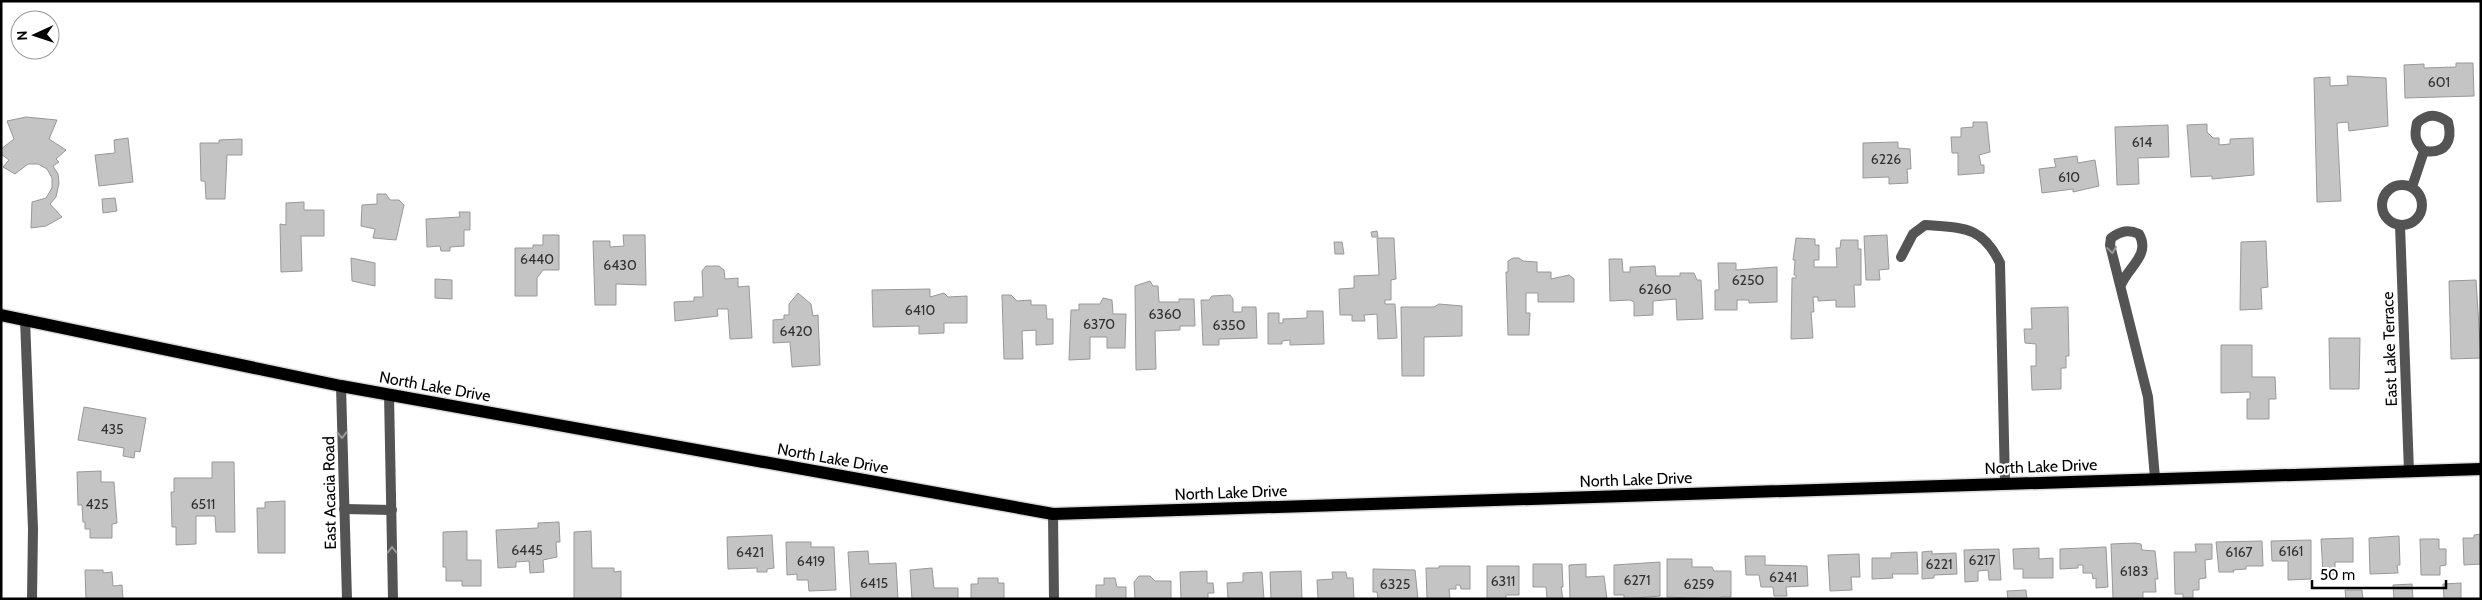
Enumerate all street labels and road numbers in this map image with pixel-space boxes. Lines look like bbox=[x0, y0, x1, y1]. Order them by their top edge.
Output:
street label: East Lake Terrace bbox=[2378, 291, 2401, 407]
street label: North Lake Drive bbox=[378, 367, 492, 406]
street label: East Acacia Road bbox=[319, 436, 340, 550]
street label: North Lake Drive bbox=[776, 439, 890, 478]
street label: North Lake Drive bbox=[1984, 455, 2098, 478]
street label: North Lake Drive bbox=[1579, 468, 1693, 491]
street label: North Lake Drive bbox=[1174, 481, 1288, 504]

